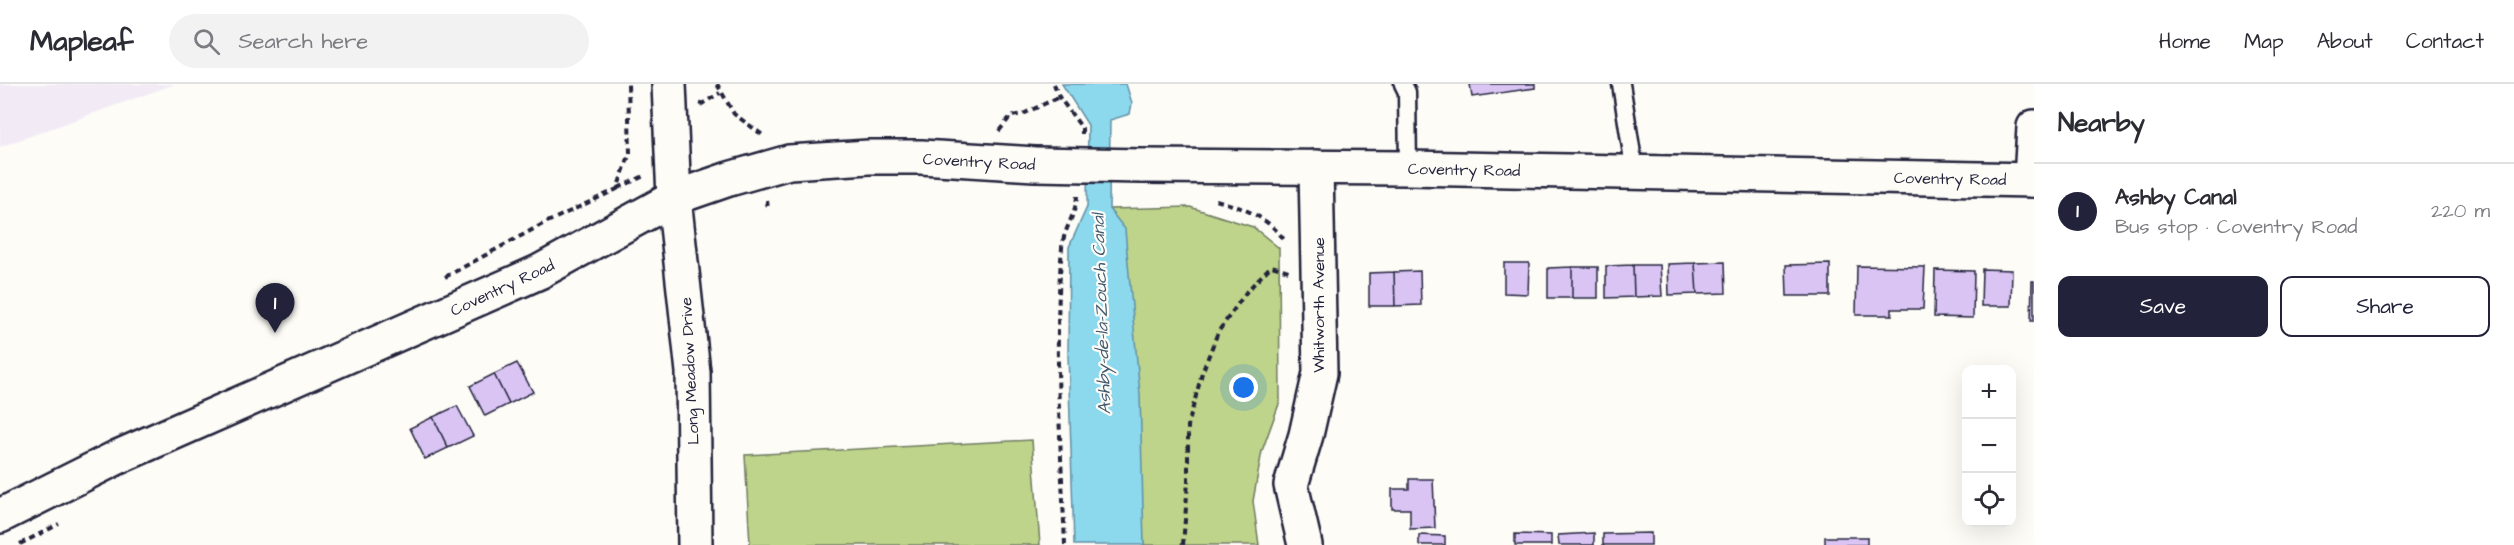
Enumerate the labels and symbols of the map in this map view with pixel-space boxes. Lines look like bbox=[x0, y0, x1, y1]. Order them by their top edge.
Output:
street label: Coventry Road bbox=[922, 148, 1036, 177]
street label: Coventry Road bbox=[1408, 158, 1520, 183]
street label: Coventry Road bbox=[1894, 167, 2006, 192]
water label: Ashby-de-la-Zouch Canal bbox=[1085, 211, 1118, 415]
street label: Whitworth Avenue bbox=[1308, 237, 1330, 373]
street label: Coventry Road bbox=[447, 254, 558, 323]
pin: 1 bbox=[256, 284, 294, 333]
street label: Long Meadow Drive bbox=[675, 296, 706, 445]
your location bbox=[1229, 373, 1258, 402]

